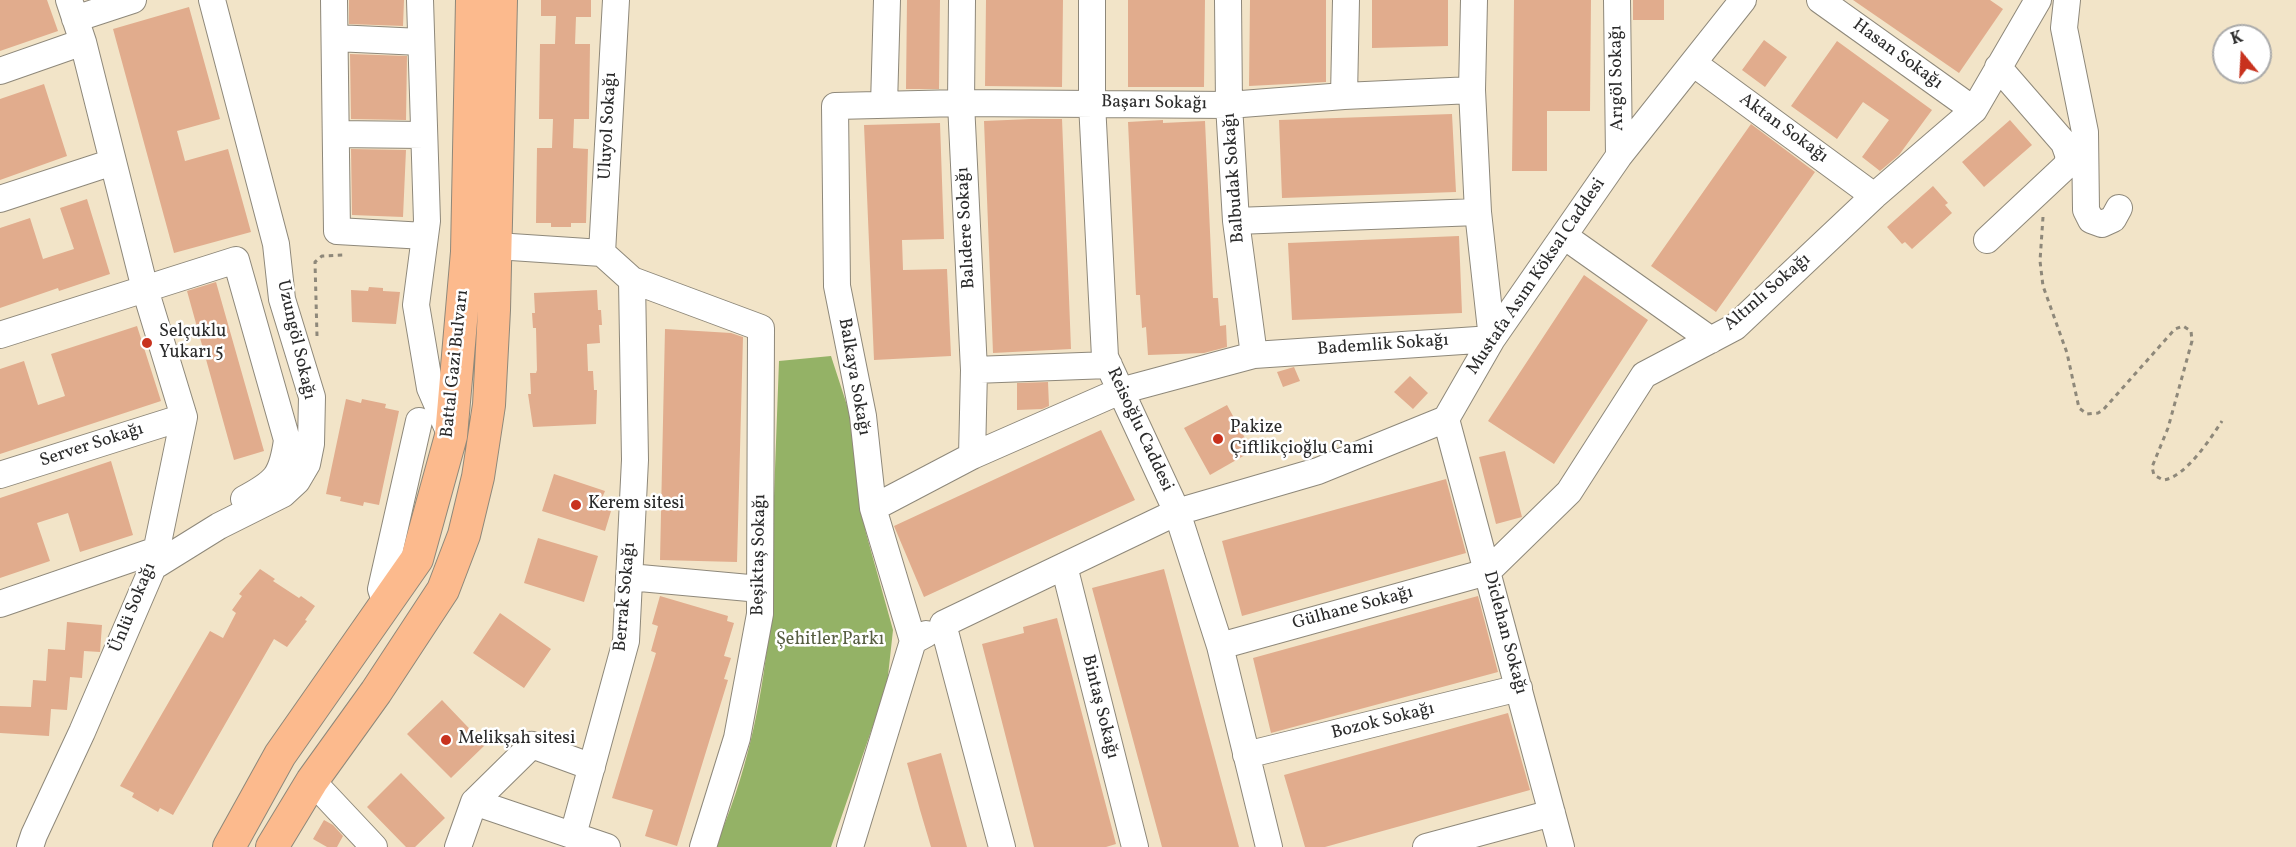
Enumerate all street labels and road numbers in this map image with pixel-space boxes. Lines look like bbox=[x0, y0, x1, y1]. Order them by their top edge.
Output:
street label: Hasan Sokağı bbox=[1848, 15, 1946, 95]
street label: Arıgöl Sokağı bbox=[1606, 25, 1630, 131]
street label: Uluyol Sokağı bbox=[595, 72, 623, 180]
street label: Aktan Sokağı bbox=[1734, 89, 1832, 169]
street label: Başarı Sokağı bbox=[1101, 92, 1207, 116]
street label: Balbudak Sokağı bbox=[1220, 112, 1250, 244]
street label: Balıdere Sokağı bbox=[953, 166, 981, 290]
street label: Mustafa Asım Köksal Caddesi bbox=[1463, 175, 1611, 379]
street label: Altınlı Sokağı bbox=[1720, 250, 1816, 336]
street label: Uzungöl Sokağı bbox=[271, 278, 319, 402]
street label: Battal Gazi Bulvarı bbox=[437, 289, 475, 439]
street label: Balkaya Sokağı bbox=[832, 317, 874, 437]
street label: Bademlik Sokağı bbox=[1317, 331, 1449, 361]
street label: Reisoğlu Caddesi bbox=[1101, 365, 1177, 495]
street label: Server Sokağı bbox=[37, 419, 147, 473]
street label: Beşiktaş Sokağı bbox=[748, 494, 772, 616]
street label: Berrak Sokağı bbox=[610, 541, 642, 653]
street label: Ünlü Sokağı bbox=[106, 560, 162, 656]
street label: Diclehan Sokağı bbox=[1477, 569, 1531, 697]
street label: Gülhane Sokağı bbox=[1290, 583, 1416, 635]
street label: Bintaş Sokağı bbox=[1076, 653, 1122, 761]
street label: Bozok Sokağı bbox=[1329, 699, 1437, 745]

